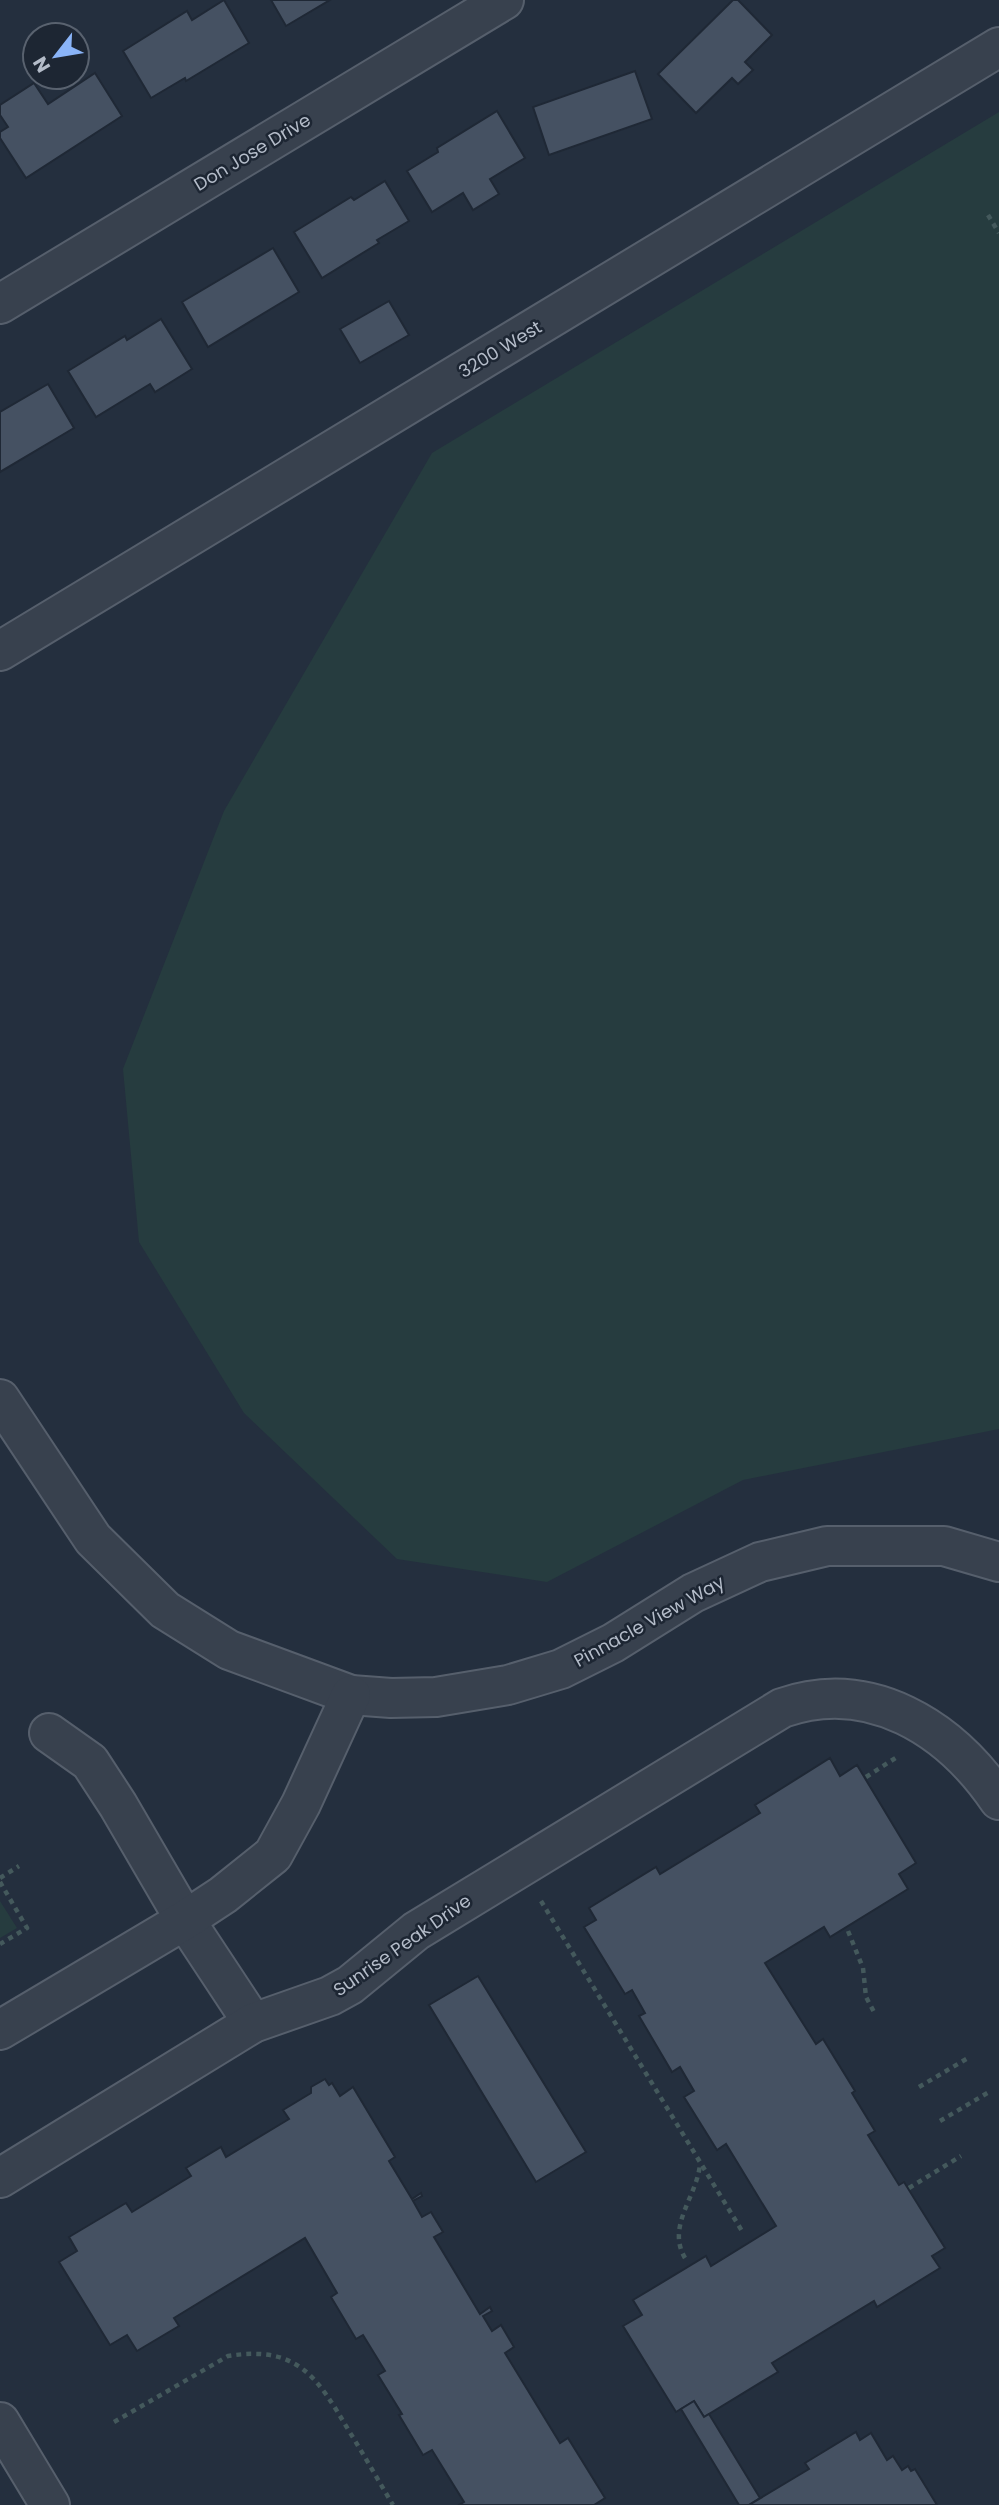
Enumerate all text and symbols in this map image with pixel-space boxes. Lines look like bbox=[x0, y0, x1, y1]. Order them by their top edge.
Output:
north arrow bbox=[21, 21, 91, 91]
text: N bbox=[27, 51, 57, 78]
street label: Don Jose Drive bbox=[189, 107, 315, 197]
street label: 3200 West bbox=[454, 314, 546, 384]
street label: Pinnacle View Way bbox=[569, 1569, 729, 1673]
street label: Sunrise Peak Drive bbox=[328, 1888, 476, 2002]

